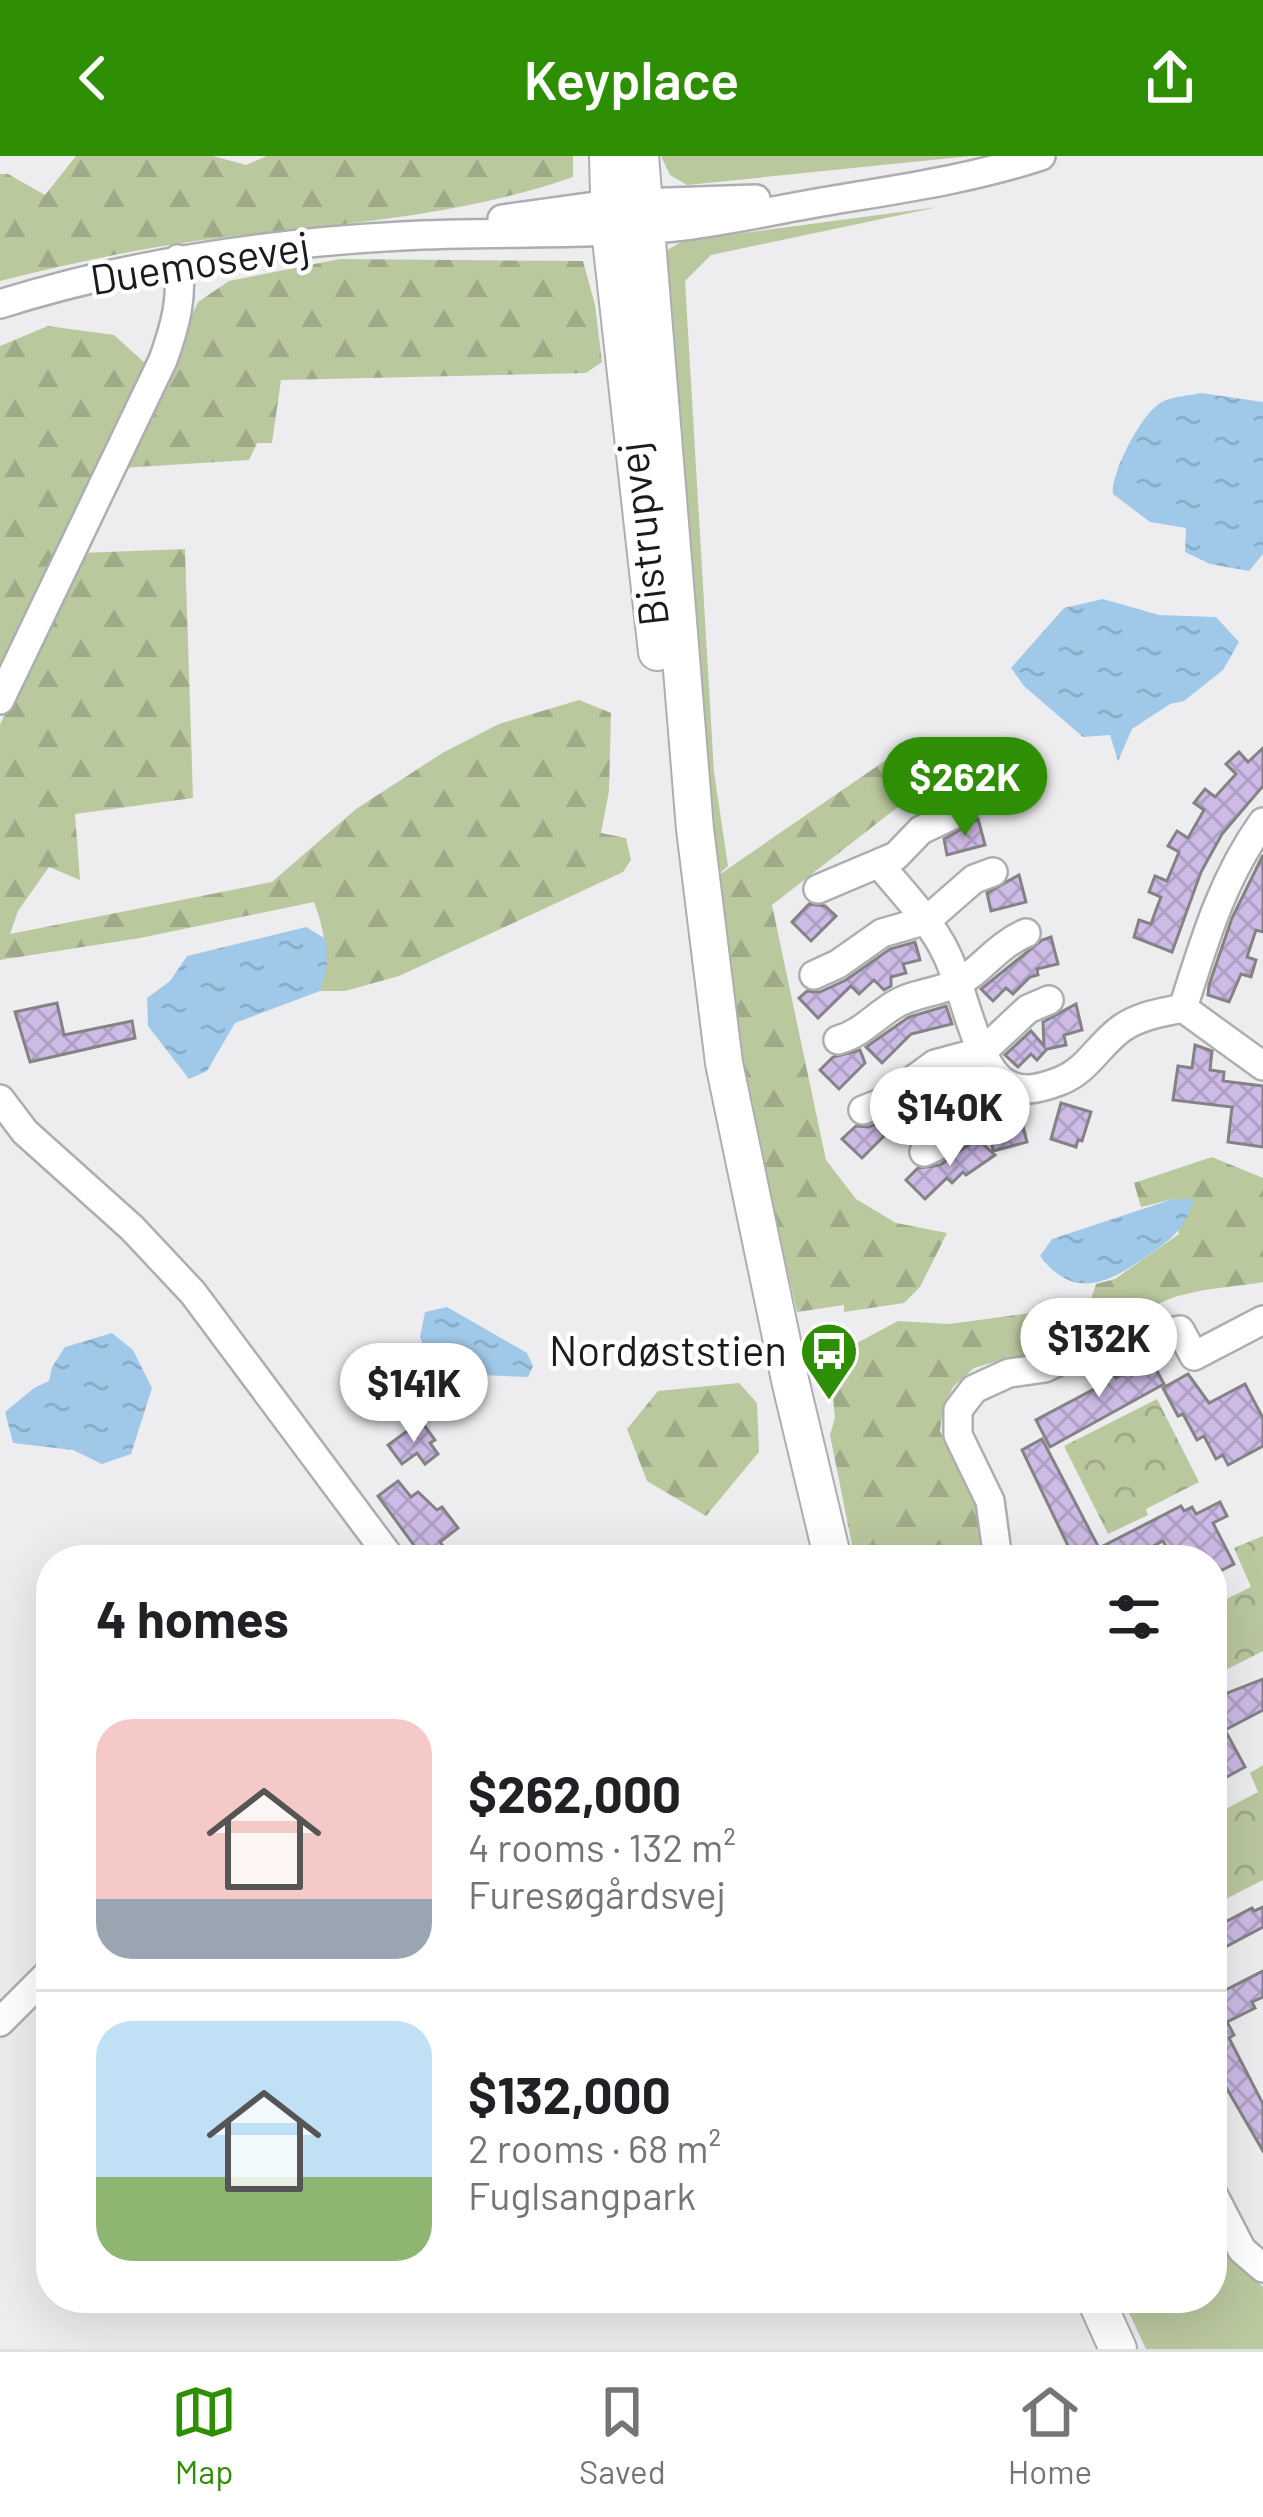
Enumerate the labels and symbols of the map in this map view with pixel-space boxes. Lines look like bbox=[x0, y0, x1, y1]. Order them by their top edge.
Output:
street label: Duemosevej bbox=[86, 219, 313, 304]
street label: Bistrupvej bbox=[605, 439, 678, 629]
pin: $262K bbox=[881, 737, 1049, 839]
pin: $140K bbox=[866, 1067, 1034, 1169]
pin: $132K bbox=[1015, 1298, 1183, 1400]
bus stop icon: Nordøststien bbox=[798, 1320, 860, 1402]
place label: Nordøststien bbox=[549, 1324, 787, 1374]
pin: $141K bbox=[330, 1343, 498, 1445]

